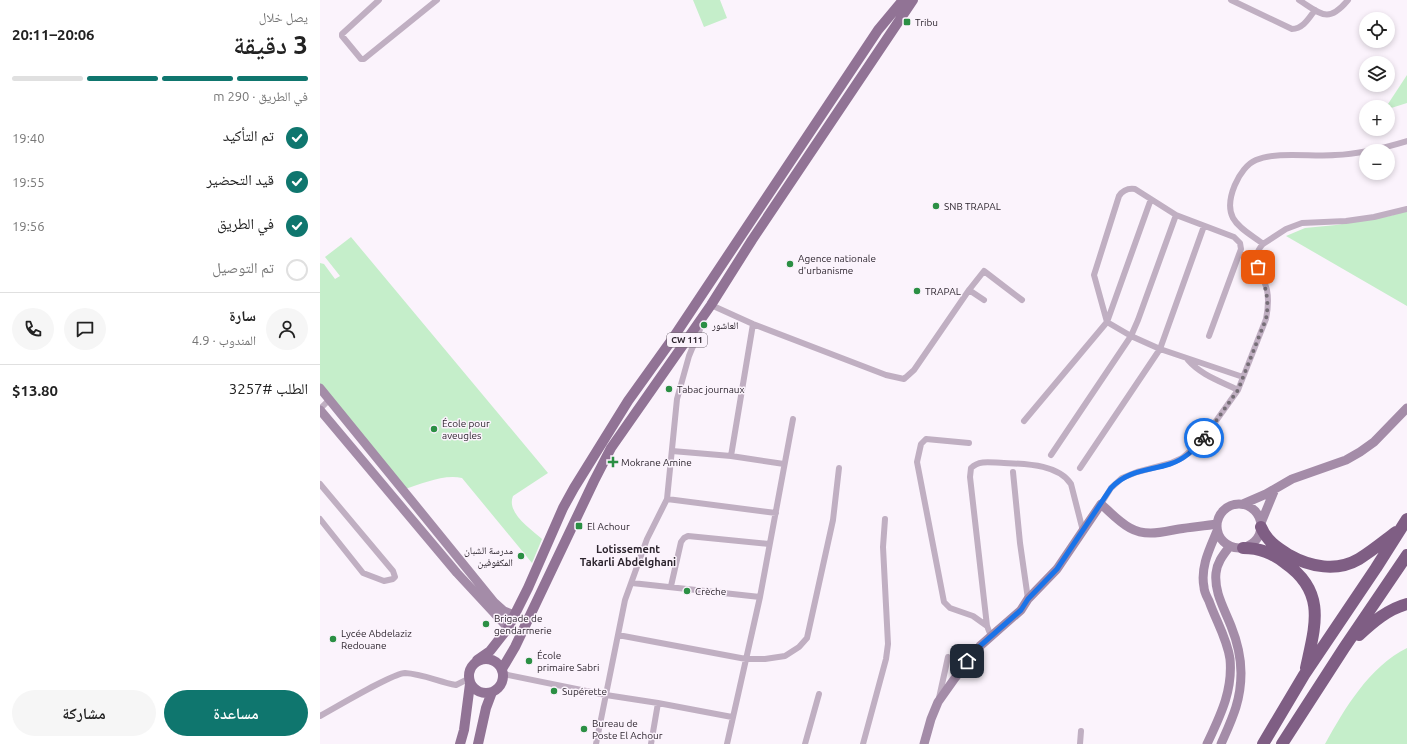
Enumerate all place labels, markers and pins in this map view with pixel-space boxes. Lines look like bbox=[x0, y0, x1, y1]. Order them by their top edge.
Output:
marker: Tribu bbox=[902, 17, 912, 27]
place label: Tribu bbox=[915, 17, 938, 28]
marker: SNB TRAPAL bbox=[931, 201, 941, 211]
place label: SNB TRAPAL bbox=[944, 201, 1001, 212]
pin bbox=[1241, 250, 1275, 284]
place label: Agence nationale d'urbanisme bbox=[798, 253, 876, 276]
marker: Agence nationale d'urbanisme bbox=[785, 259, 795, 269]
marker: TRAPAL bbox=[912, 286, 922, 296]
place label: TRAPAL bbox=[925, 286, 961, 297]
marker: العاشور bbox=[699, 320, 709, 330]
place label: العاشور bbox=[711, 320, 738, 331]
marker: Tabac journaux bbox=[664, 384, 674, 394]
place label: Tabac journaux bbox=[677, 384, 745, 395]
place label: École pour aveugles bbox=[442, 417, 490, 441]
marker: École pour aveugles bbox=[429, 424, 439, 434]
marker: Mokrane Amine bbox=[608, 457, 618, 467]
place label: Mokrane Amine bbox=[621, 457, 692, 468]
marker: El Achour bbox=[574, 521, 584, 531]
place label: El Achour bbox=[587, 521, 630, 532]
place label: مدرسة الشبان المكفوفين bbox=[464, 545, 513, 569]
marker: مدرسة الشبان المكفوفين bbox=[516, 551, 526, 561]
marker: Crèche bbox=[682, 586, 692, 596]
place label: Crèche bbox=[695, 586, 726, 597]
place label: Brigade de gendarmerie bbox=[494, 613, 552, 636]
marker: Brigade de gendarmerie bbox=[481, 619, 491, 629]
place label: Lycée Abdelaziz Redouane bbox=[341, 628, 412, 651]
marker: Lycée Abdelaziz Redouane bbox=[328, 634, 338, 644]
pin bbox=[950, 644, 984, 678]
place label: École primaire Sabri bbox=[537, 649, 599, 673]
marker: École primaire Sabri bbox=[524, 656, 534, 666]
marker: Supérette bbox=[549, 686, 559, 696]
place label: Supérette bbox=[562, 686, 607, 697]
place label: Bureau de Poste El Achour bbox=[592, 718, 663, 741]
marker: Bureau de Poste El Achour bbox=[579, 724, 589, 734]

